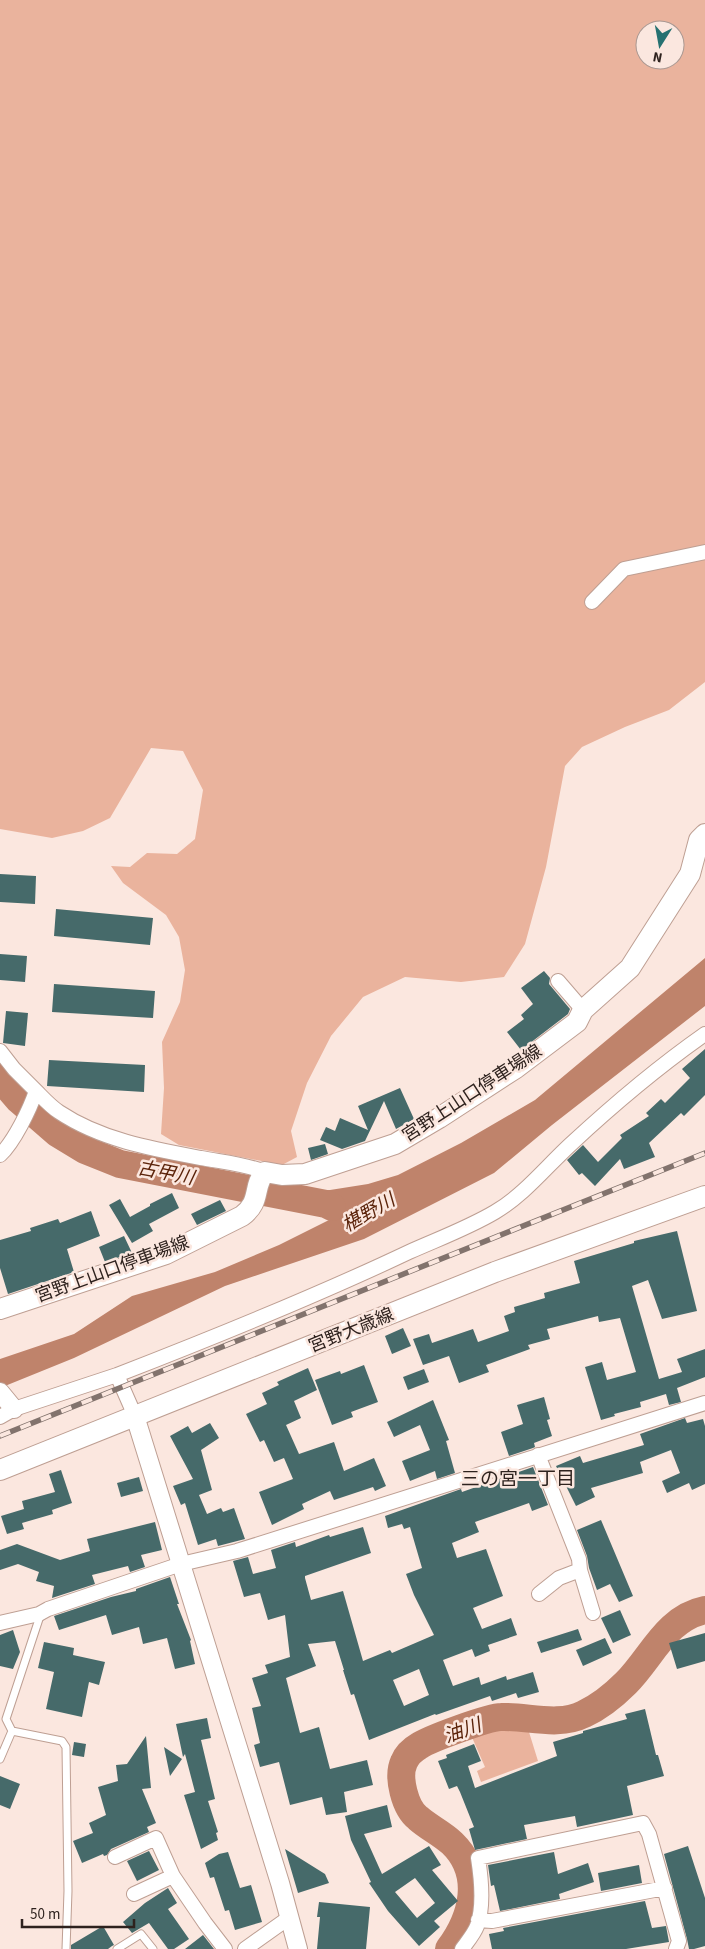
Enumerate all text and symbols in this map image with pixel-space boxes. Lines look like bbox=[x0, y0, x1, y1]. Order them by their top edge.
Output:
north arrow bbox=[635, 20, 685, 70]
text: N bbox=[651, 46, 664, 67]
street label: 宮野上山口停車場線 bbox=[398, 1039, 547, 1148]
water label: 古甲川 bbox=[135, 1155, 198, 1193]
water label: 椹野川 bbox=[337, 1186, 402, 1239]
street label: 宮野上山口停車場線 bbox=[32, 1230, 193, 1309]
street label: 宮野大歳線 bbox=[305, 1302, 398, 1359]
district label: 三の宮一丁目 bbox=[461, 1466, 575, 1493]
water label: 油川 bbox=[440, 1712, 487, 1751]
scale bar bbox=[22, 1896, 135, 1928]
text: 50 m bbox=[30, 1904, 60, 1925]

